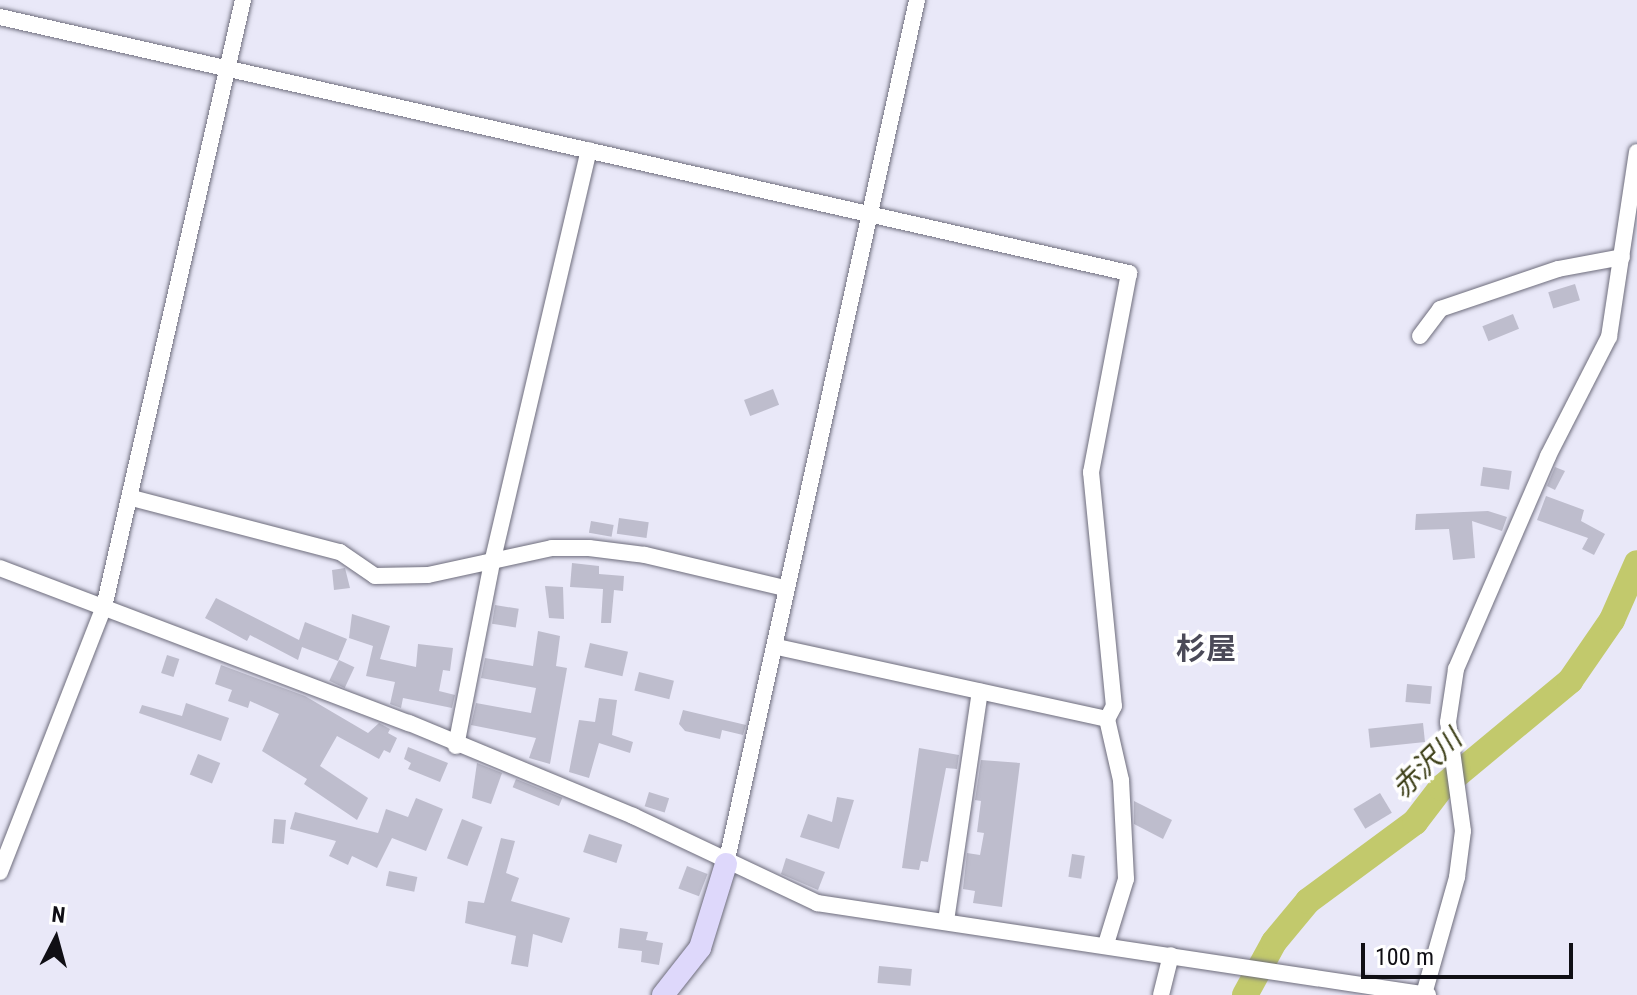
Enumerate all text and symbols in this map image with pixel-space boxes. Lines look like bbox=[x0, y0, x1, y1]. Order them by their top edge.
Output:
district label: 杉屋 bbox=[1176, 631, 1236, 667]
water label: 赤沢川 bbox=[1385, 723, 1469, 805]
north arrow bbox=[16, 899, 96, 979]
text: N bbox=[51, 901, 67, 928]
scale bar bbox=[1365, 927, 1577, 977]
text: 100 m bbox=[1375, 943, 1434, 971]

